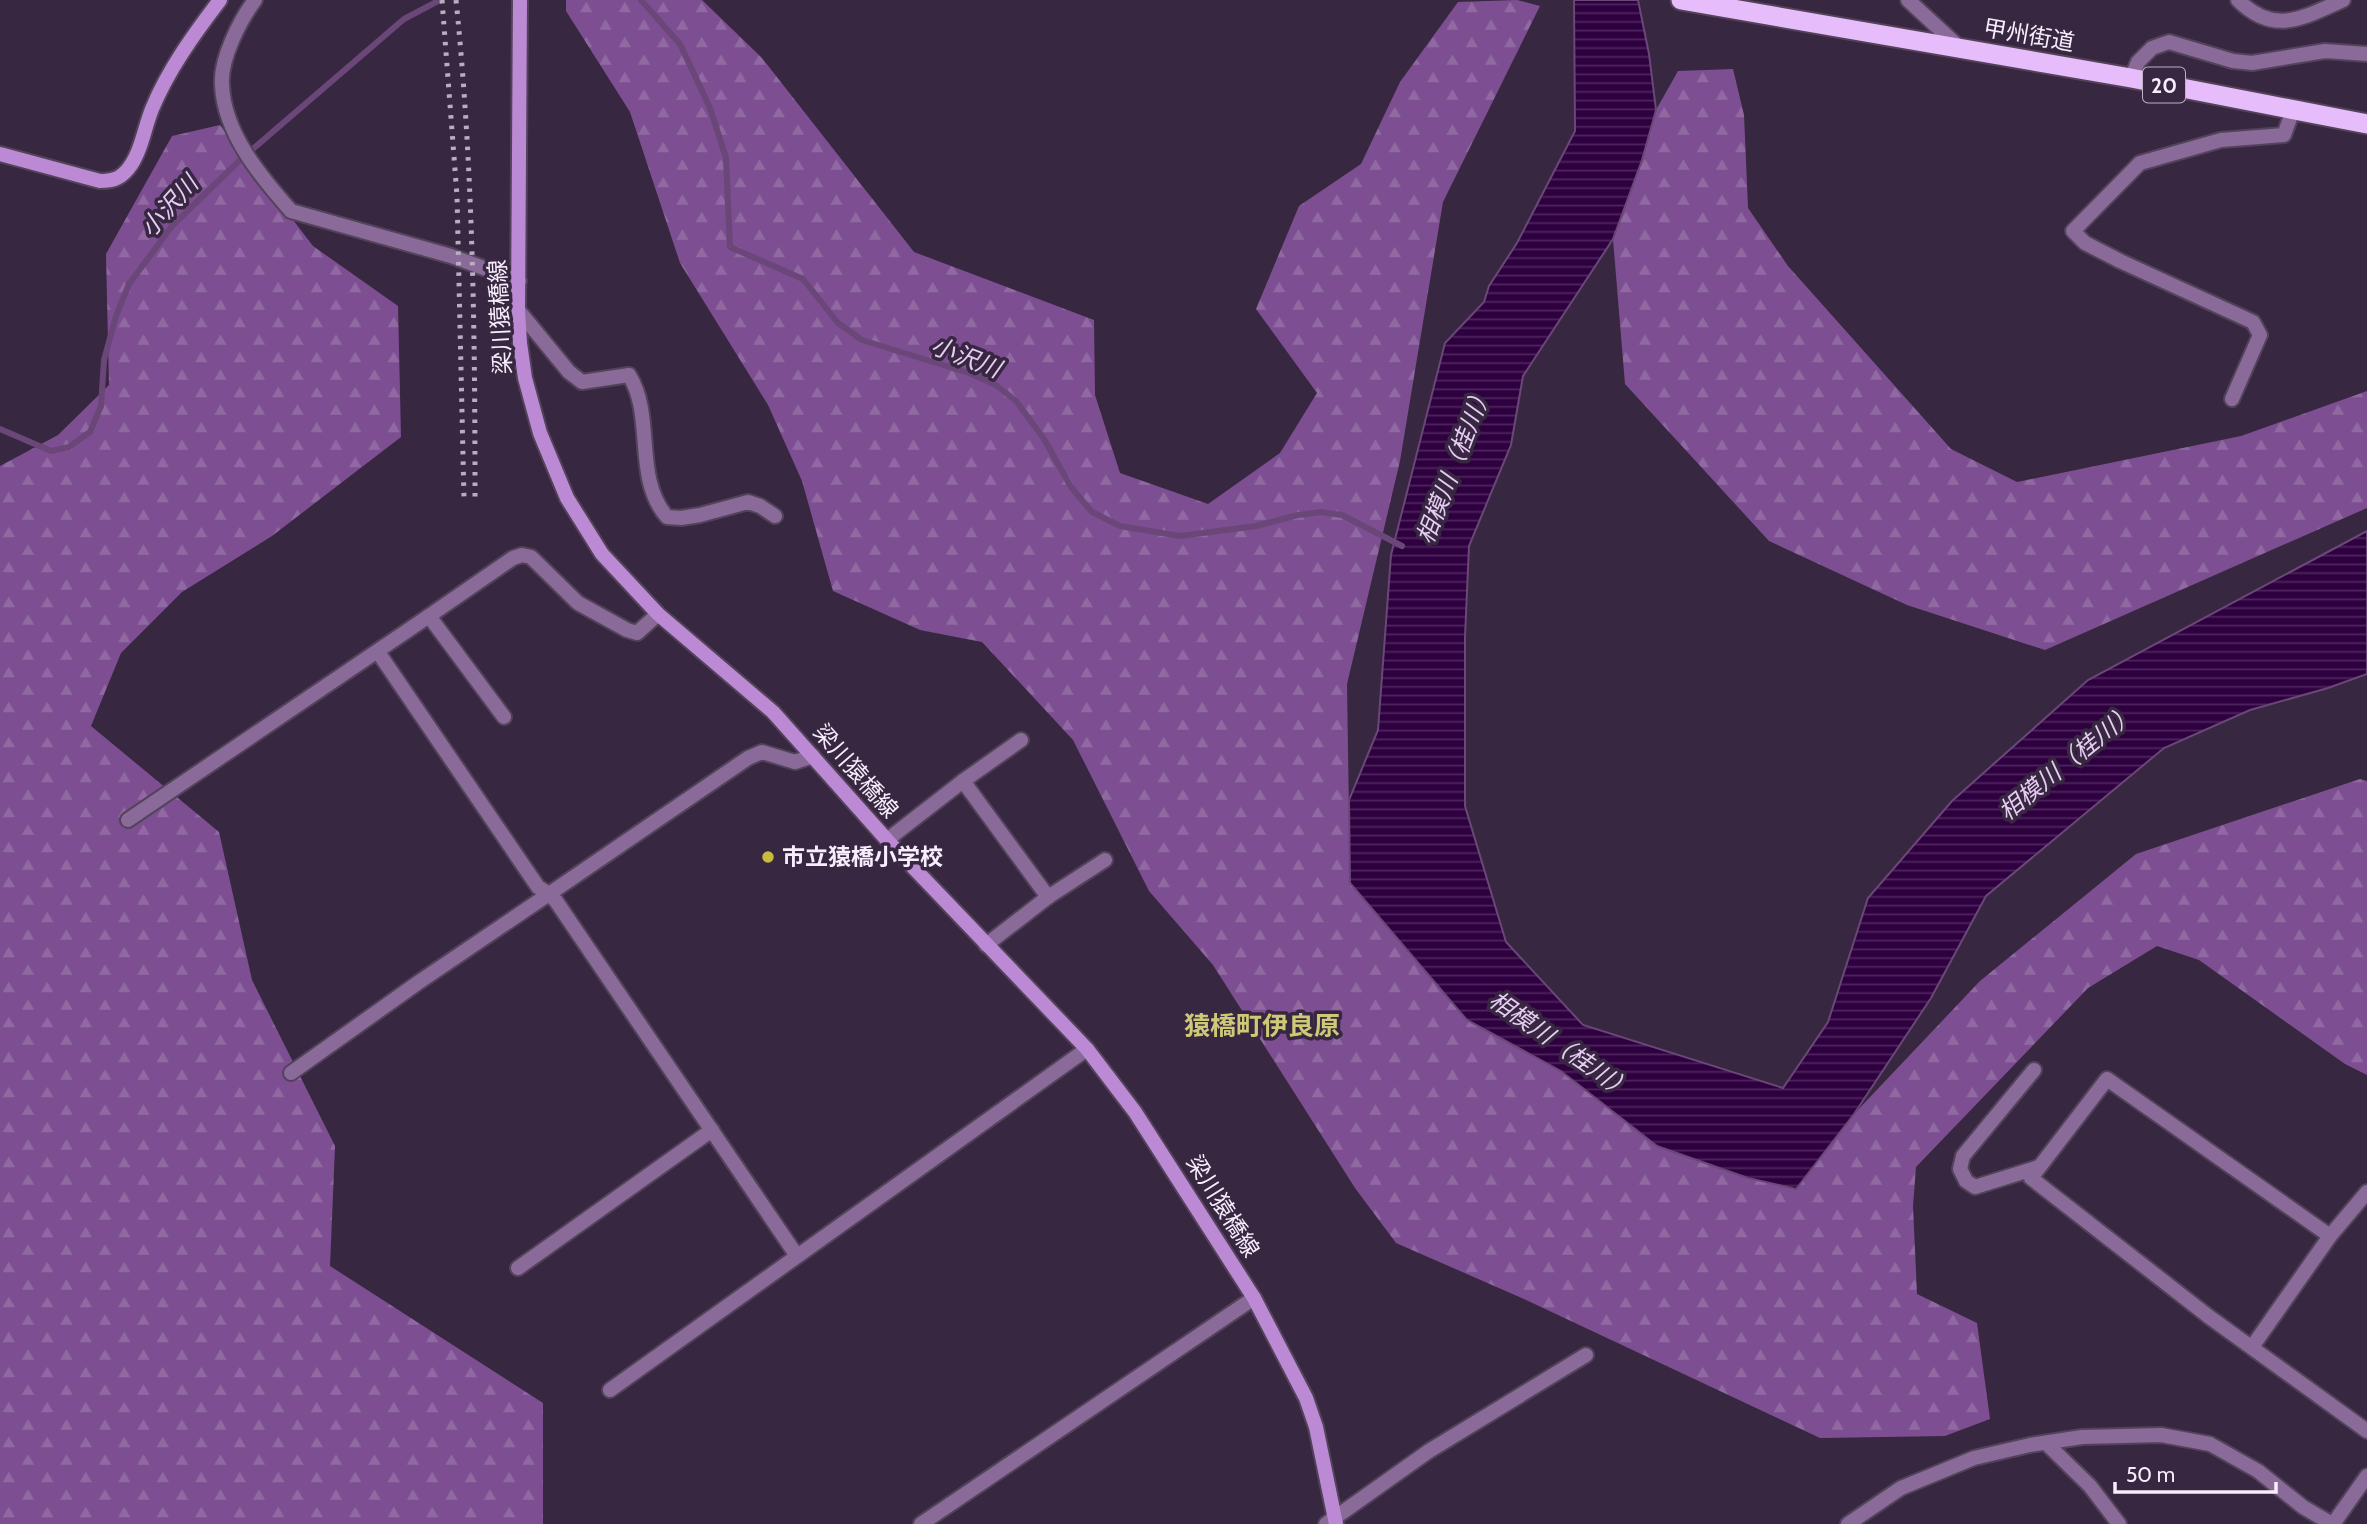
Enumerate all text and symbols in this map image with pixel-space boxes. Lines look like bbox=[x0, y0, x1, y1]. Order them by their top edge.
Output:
street label: 甲州街道 bbox=[1981, 13, 2077, 57]
road number: 20 bbox=[2143, 68, 2185, 102]
water label: 小沢川 bbox=[134, 167, 206, 242]
street label: 梁川猿橋線 bbox=[483, 259, 517, 375]
water label: 小沢川 bbox=[927, 331, 1008, 385]
water label: 相模川（桂川） bbox=[1410, 380, 1498, 548]
water label: 相模川（桂川） bbox=[1993, 698, 2141, 826]
street label: 梁川猿橋線 bbox=[808, 718, 904, 824]
place label: 市立猿橋小学校 bbox=[782, 843, 943, 871]
marker: 市立猿橋小学校 bbox=[760, 849, 776, 865]
water label: 相模川（桂川） bbox=[1484, 985, 1638, 1105]
district label: 猿橋町伊良原 bbox=[1184, 1010, 1340, 1042]
street label: 梁川猿橋線 bbox=[1181, 1150, 1265, 1262]
scale bar bbox=[2115, 1450, 2276, 1494]
text: 50 m bbox=[2126, 1462, 2175, 1487]

